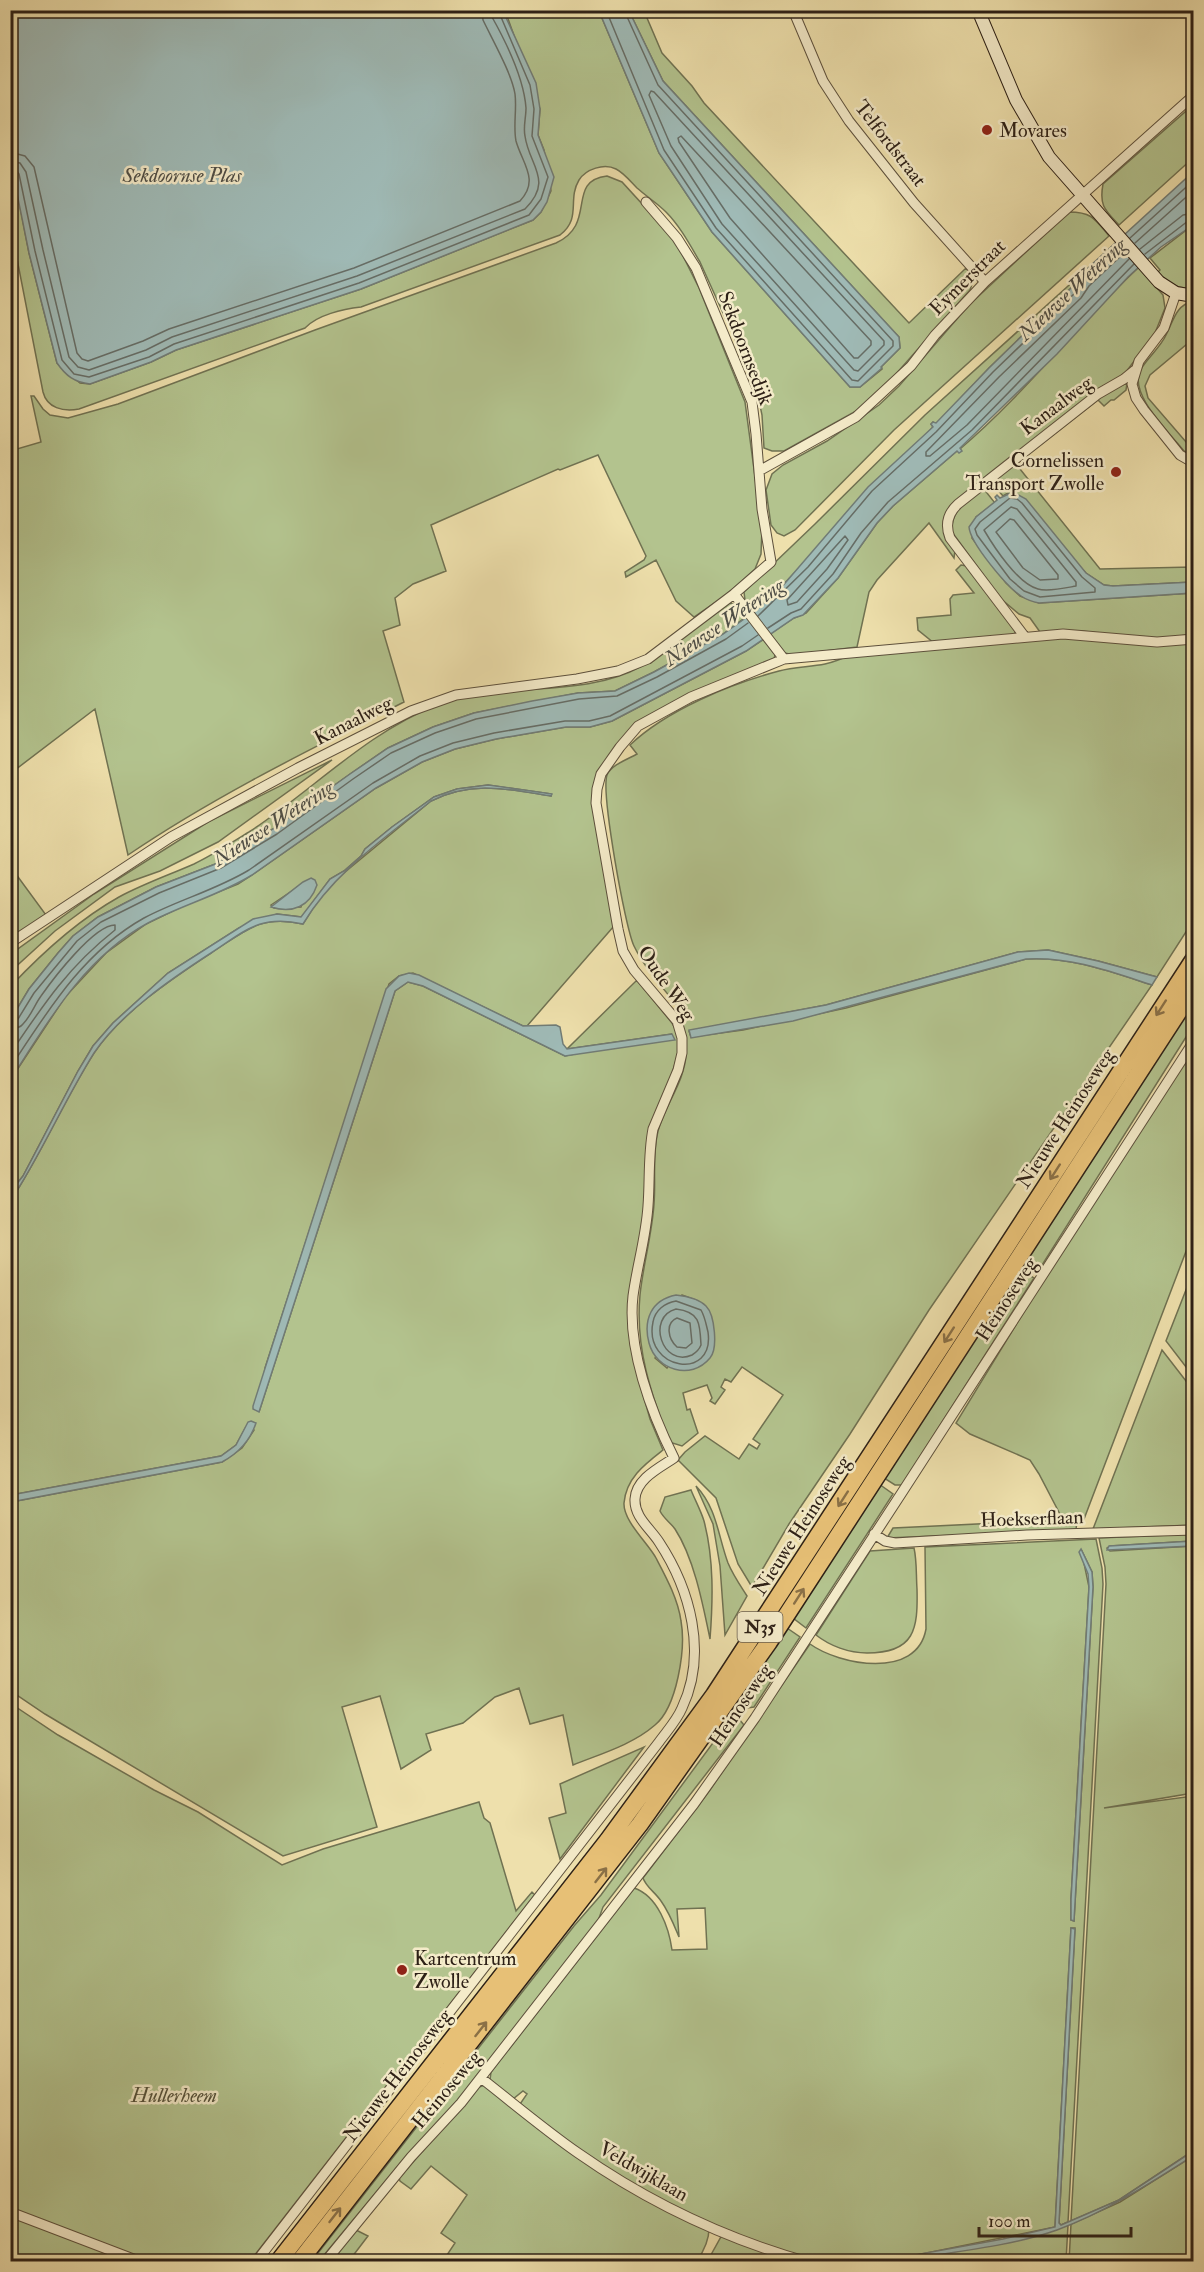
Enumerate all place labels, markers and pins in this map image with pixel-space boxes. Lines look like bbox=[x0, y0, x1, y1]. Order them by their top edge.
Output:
place label: Movares bbox=[999, 118, 1067, 143]
marker: Movares bbox=[980, 123, 994, 137]
place label: Cornelissen Transport Zwolle bbox=[966, 448, 1104, 497]
marker: Cornelissen Transport Zwolle bbox=[1109, 465, 1123, 479]
place label: Kartcentrum Zwolle bbox=[414, 1946, 517, 1994]
marker: Kartcentrum Zwolle bbox=[395, 1963, 409, 1977]

